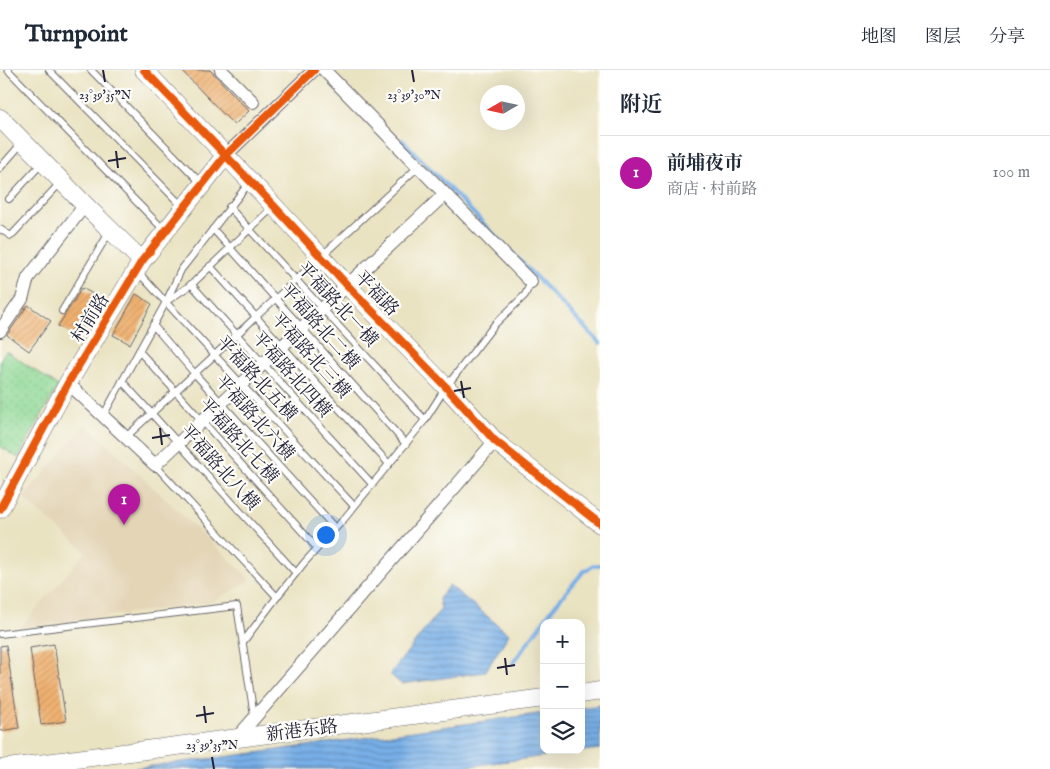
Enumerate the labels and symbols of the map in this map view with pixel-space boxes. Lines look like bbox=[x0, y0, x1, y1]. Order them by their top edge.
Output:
north arrow bbox=[480, 85, 525, 130]
text: 23°39'35"N bbox=[79, 88, 132, 103]
text: 23°39'30"N bbox=[387, 88, 441, 103]
street label: 平福路北一横 bbox=[292, 258, 382, 352]
street label: 平福路 bbox=[349, 267, 403, 321]
street label: 平福路北二横 bbox=[274, 279, 364, 375]
street label: 村前路 bbox=[67, 290, 115, 348]
street label: 平福路北三横 bbox=[265, 308, 355, 404]
street label: 平福路北四横 bbox=[246, 327, 336, 423]
street label: 平福路北五横 bbox=[211, 332, 301, 426]
street label: 平福路北六横 bbox=[209, 370, 299, 466]
street label: 平福路北七横 bbox=[193, 393, 283, 489]
street label: 平福路北八横 bbox=[174, 420, 264, 516]
pin: 1 bbox=[108, 484, 140, 525]
your location bbox=[313, 522, 339, 548]
street label: 新港东路 bbox=[265, 716, 339, 747]
text: 23°39'35"N bbox=[186, 738, 239, 753]

